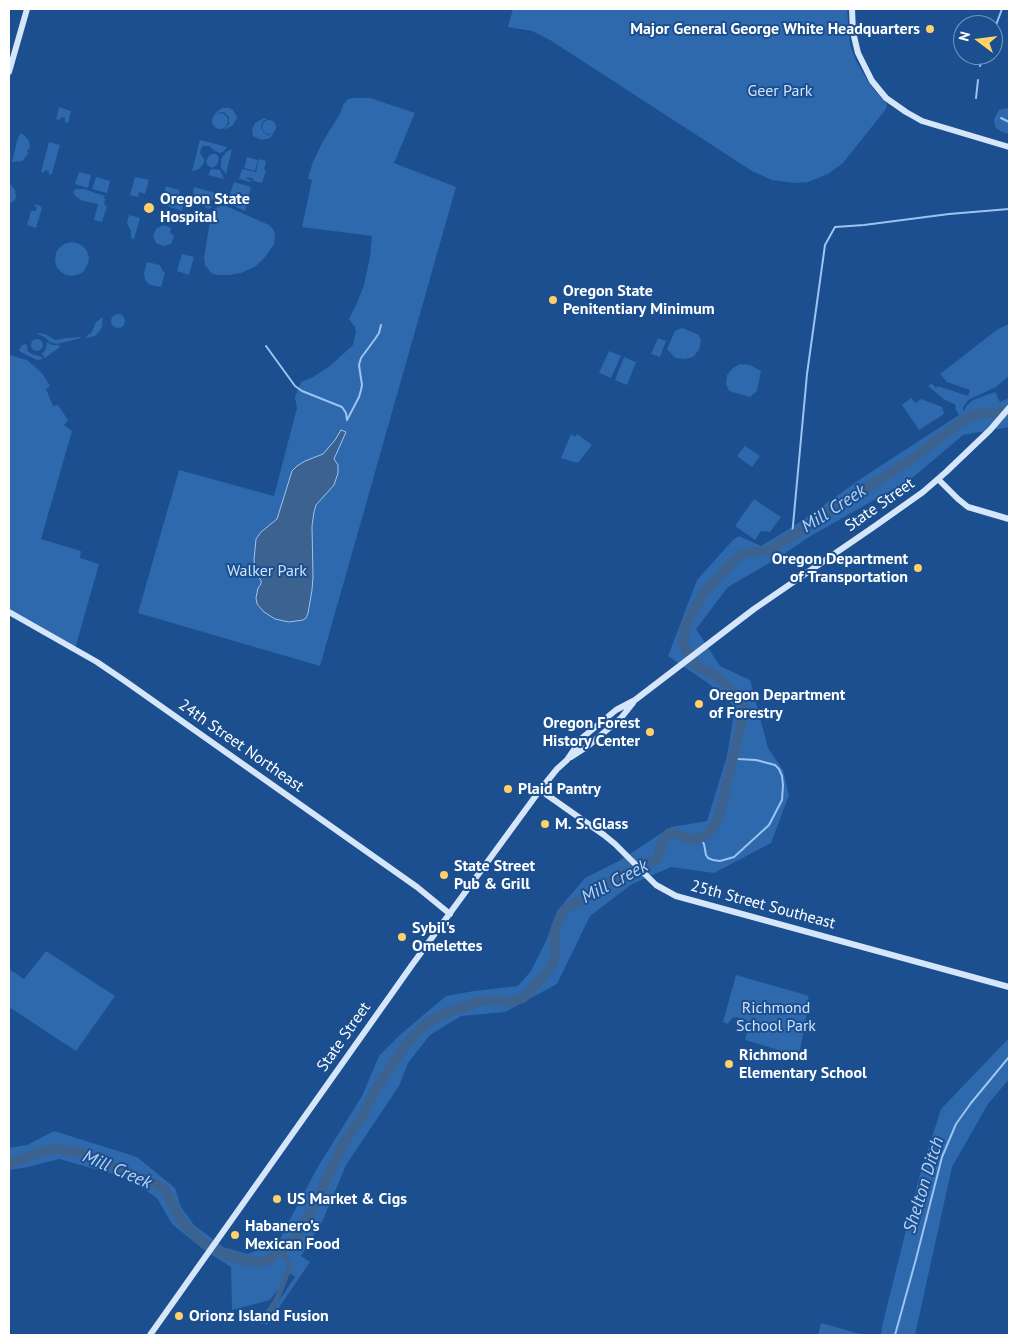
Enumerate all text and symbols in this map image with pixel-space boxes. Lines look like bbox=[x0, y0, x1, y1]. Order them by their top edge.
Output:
north arrow bbox=[953, 15, 1003, 65]
place label: Major General George White Headquarters bbox=[630, 19, 920, 39]
marker: Major General George White Headquarters bbox=[924, 23, 936, 35]
text: N bbox=[955, 30, 974, 43]
park label: Geer Park bbox=[747, 81, 813, 101]
place label: Oregon State Hospital bbox=[160, 189, 250, 227]
marker: Oregon State Hospital bbox=[142, 201, 156, 215]
place label: Oregon State Penitentiary Minimum bbox=[563, 281, 715, 319]
marker: Oregon State Penitentiary Minimum bbox=[547, 294, 559, 306]
street label: State Street bbox=[842, 474, 918, 536]
water label: Mill Creek bbox=[798, 480, 870, 538]
place label: Oregon Department of Transportation bbox=[772, 549, 908, 587]
park label: Walker Park bbox=[227, 561, 307, 581]
marker: Oregon Department of Transportation bbox=[912, 562, 924, 574]
place label: Oregon Department of Forestry bbox=[709, 685, 845, 723]
street label: 24th Street Northeast bbox=[175, 695, 307, 797]
marker: Oregon Department of Forestry bbox=[693, 698, 705, 710]
place label: Oregon Forest History Center bbox=[543, 713, 640, 751]
marker: Oregon Forest History Center bbox=[644, 726, 656, 738]
place label: Plaid Pantry bbox=[518, 779, 601, 799]
marker: Plaid Pantry bbox=[502, 783, 514, 795]
place label: M. S. Glass bbox=[555, 814, 628, 834]
marker: M. S. Glass bbox=[539, 818, 551, 830]
water label: Mill Creek bbox=[578, 855, 652, 909]
place label: State Street Pub & Grill bbox=[454, 856, 535, 894]
marker: State Street Pub & Grill bbox=[438, 869, 450, 881]
street label: 25th Street Southeast bbox=[688, 876, 838, 934]
place label: Sybil's Omelettes bbox=[412, 918, 482, 956]
marker: Sybil's Omelettes bbox=[396, 931, 408, 943]
park label: Richmond School Park bbox=[736, 998, 816, 1036]
street label: State Street bbox=[313, 999, 375, 1075]
place label: Richmond Elementary School bbox=[739, 1045, 867, 1083]
marker: Richmond Elementary School bbox=[723, 1058, 735, 1070]
water label: Shelton Ditch bbox=[899, 1134, 949, 1236]
water label: Mill Creek bbox=[79, 1146, 155, 1194]
place label: US Market & Cigs bbox=[287, 1189, 407, 1209]
marker: US Market & Cigs bbox=[271, 1193, 283, 1205]
place label: Habanero's Mexican Food bbox=[245, 1216, 340, 1254]
marker: Habanero's Mexican Food bbox=[229, 1229, 241, 1241]
place label: Orionz Island Fusion bbox=[189, 1306, 329, 1326]
marker: Orionz Island Fusion bbox=[173, 1310, 185, 1322]

